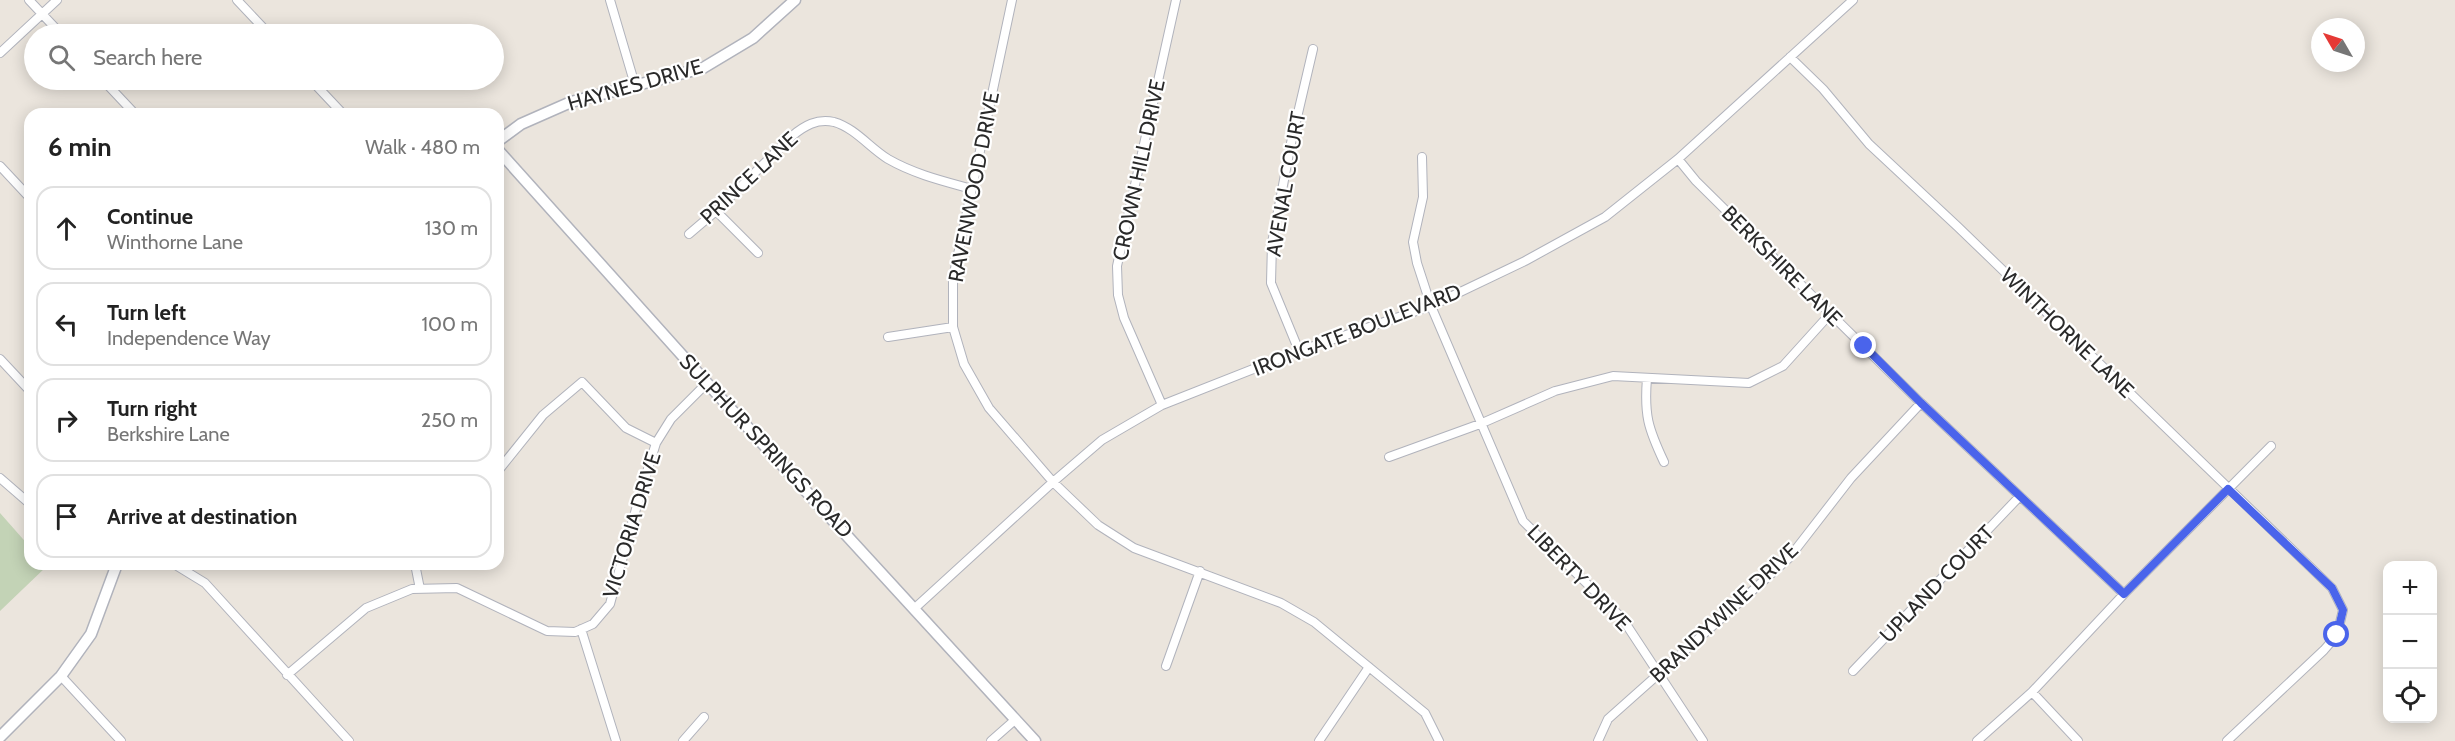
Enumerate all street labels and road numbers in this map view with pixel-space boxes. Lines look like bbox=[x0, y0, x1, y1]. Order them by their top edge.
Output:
street label: HAYNES DRIVE bbox=[564, 53, 705, 116]
street label: CROWN HILL DRIVE bbox=[1107, 77, 1170, 263]
street label: RAVENWOOD DRIVE bbox=[943, 90, 1004, 284]
street label: AVENAL COURT bbox=[1260, 109, 1311, 258]
street label: PRINCE LANE bbox=[695, 126, 803, 229]
street label: BERKSHIRE LANE bbox=[1717, 200, 1848, 331]
street label: WINTHORNE LANE bbox=[1995, 263, 2139, 403]
street label: IRONGATE BOULEVARD bbox=[1249, 278, 1465, 381]
street label: SULPHUR SPRINGS ROAD bbox=[675, 348, 858, 543]
street label: VICTORIA DRIVE bbox=[597, 449, 666, 601]
street label: LIBERTY DRIVE bbox=[1522, 519, 1636, 636]
street label: UPLAND COURT bbox=[1874, 520, 1999, 647]
street label: BRANDYWINE DRIVE bbox=[1644, 537, 1803, 688]

